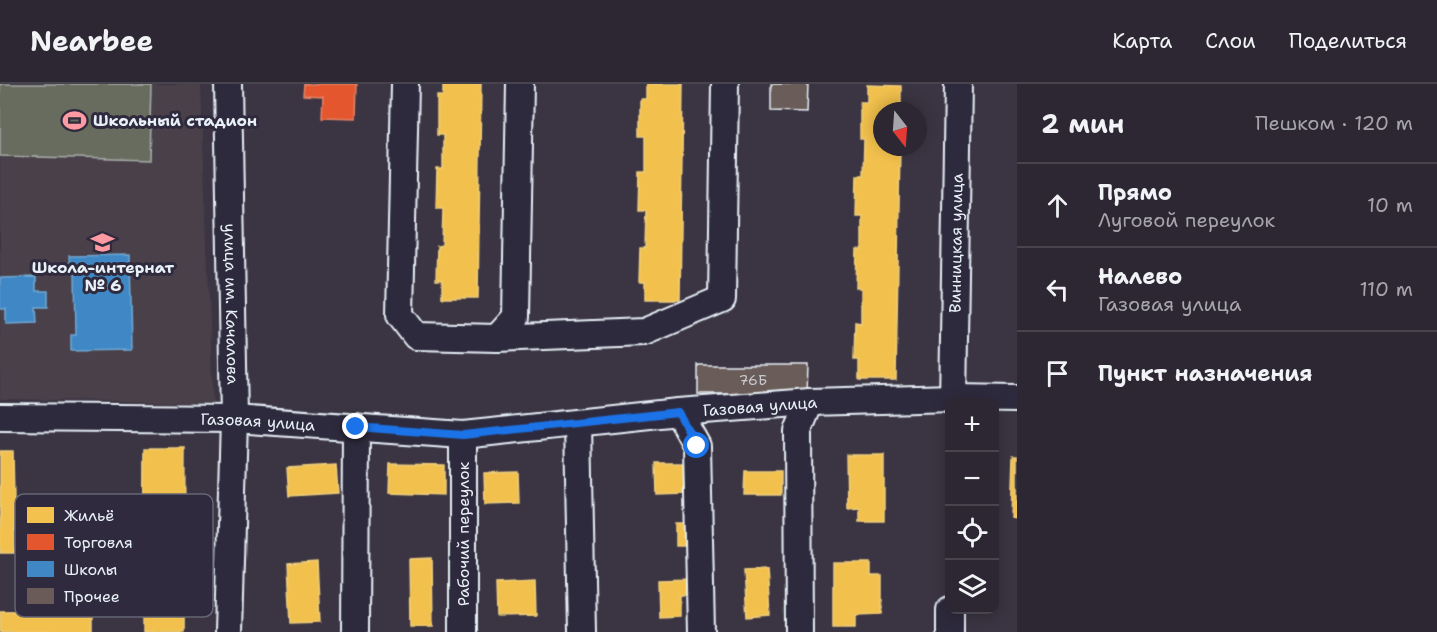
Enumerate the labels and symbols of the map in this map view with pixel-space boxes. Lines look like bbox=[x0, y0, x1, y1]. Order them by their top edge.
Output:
north arrow bbox=[873, 102, 927, 156]
sports icon: Школьный стадион bbox=[62, 107, 88, 133]
place label: Школьный стадион bbox=[93, 110, 257, 131]
street label: Винницкая улица bbox=[944, 173, 968, 313]
street label: улица им. Качалова bbox=[219, 223, 243, 385]
school or university icon: Школа-интернат № 6 bbox=[90, 229, 116, 255]
place label: Школа-интернат № 6 bbox=[32, 257, 175, 296]
house number: 76Б bbox=[739, 371, 767, 389]
street label: Газовая улица bbox=[702, 392, 818, 421]
street label: Газовая улица bbox=[200, 409, 316, 436]
route end bbox=[342, 413, 368, 439]
route start bbox=[683, 432, 709, 458]
street label: Рабочий переулок bbox=[453, 461, 474, 606]
legend bbox=[15, 494, 213, 617]
text: Жильё bbox=[64, 505, 114, 526]
text: Торговля bbox=[64, 532, 133, 553]
text: Школы bbox=[64, 559, 118, 580]
text: Прочее bbox=[64, 586, 120, 607]

